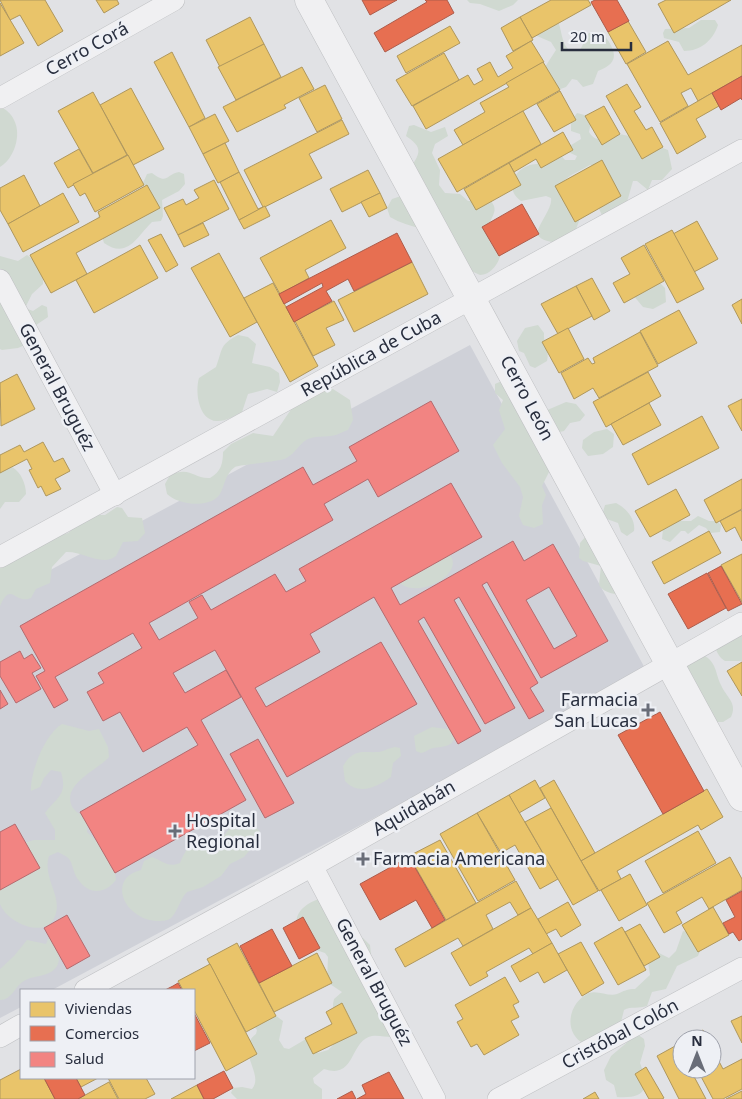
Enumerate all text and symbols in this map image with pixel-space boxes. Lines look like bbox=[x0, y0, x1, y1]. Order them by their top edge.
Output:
street label: Cerro Corá bbox=[41, 16, 132, 81]
scale bar bbox=[562, 20, 631, 52]
text: 20 m bbox=[570, 26, 605, 46]
street label: República de Cuba bbox=[296, 305, 445, 402]
street label: General Bruguéz bbox=[14, 318, 102, 455]
street label: Cerro León bbox=[495, 351, 560, 444]
place label: Farmacia San Lucas bbox=[554, 687, 638, 732]
marker: Farmacia San Lucas bbox=[642, 704, 654, 716]
street label: Aquidabán bbox=[368, 774, 459, 840]
place label: Hospital Regional bbox=[186, 808, 260, 853]
marker: Hospital Regional bbox=[168, 824, 182, 838]
place label: Farmacia Americana bbox=[373, 846, 545, 870]
marker: Farmacia Americana bbox=[357, 853, 369, 865]
street label: General Bruguéz bbox=[331, 913, 419, 1050]
legend bbox=[20, 989, 195, 1079]
street label: Cristóbal Colón bbox=[557, 992, 682, 1074]
text: Viviendas bbox=[65, 998, 132, 1018]
text: Comercios bbox=[65, 1023, 139, 1043]
north arrow bbox=[672, 1029, 722, 1079]
text: N bbox=[691, 1031, 703, 1050]
text: Salud bbox=[65, 1048, 104, 1068]

